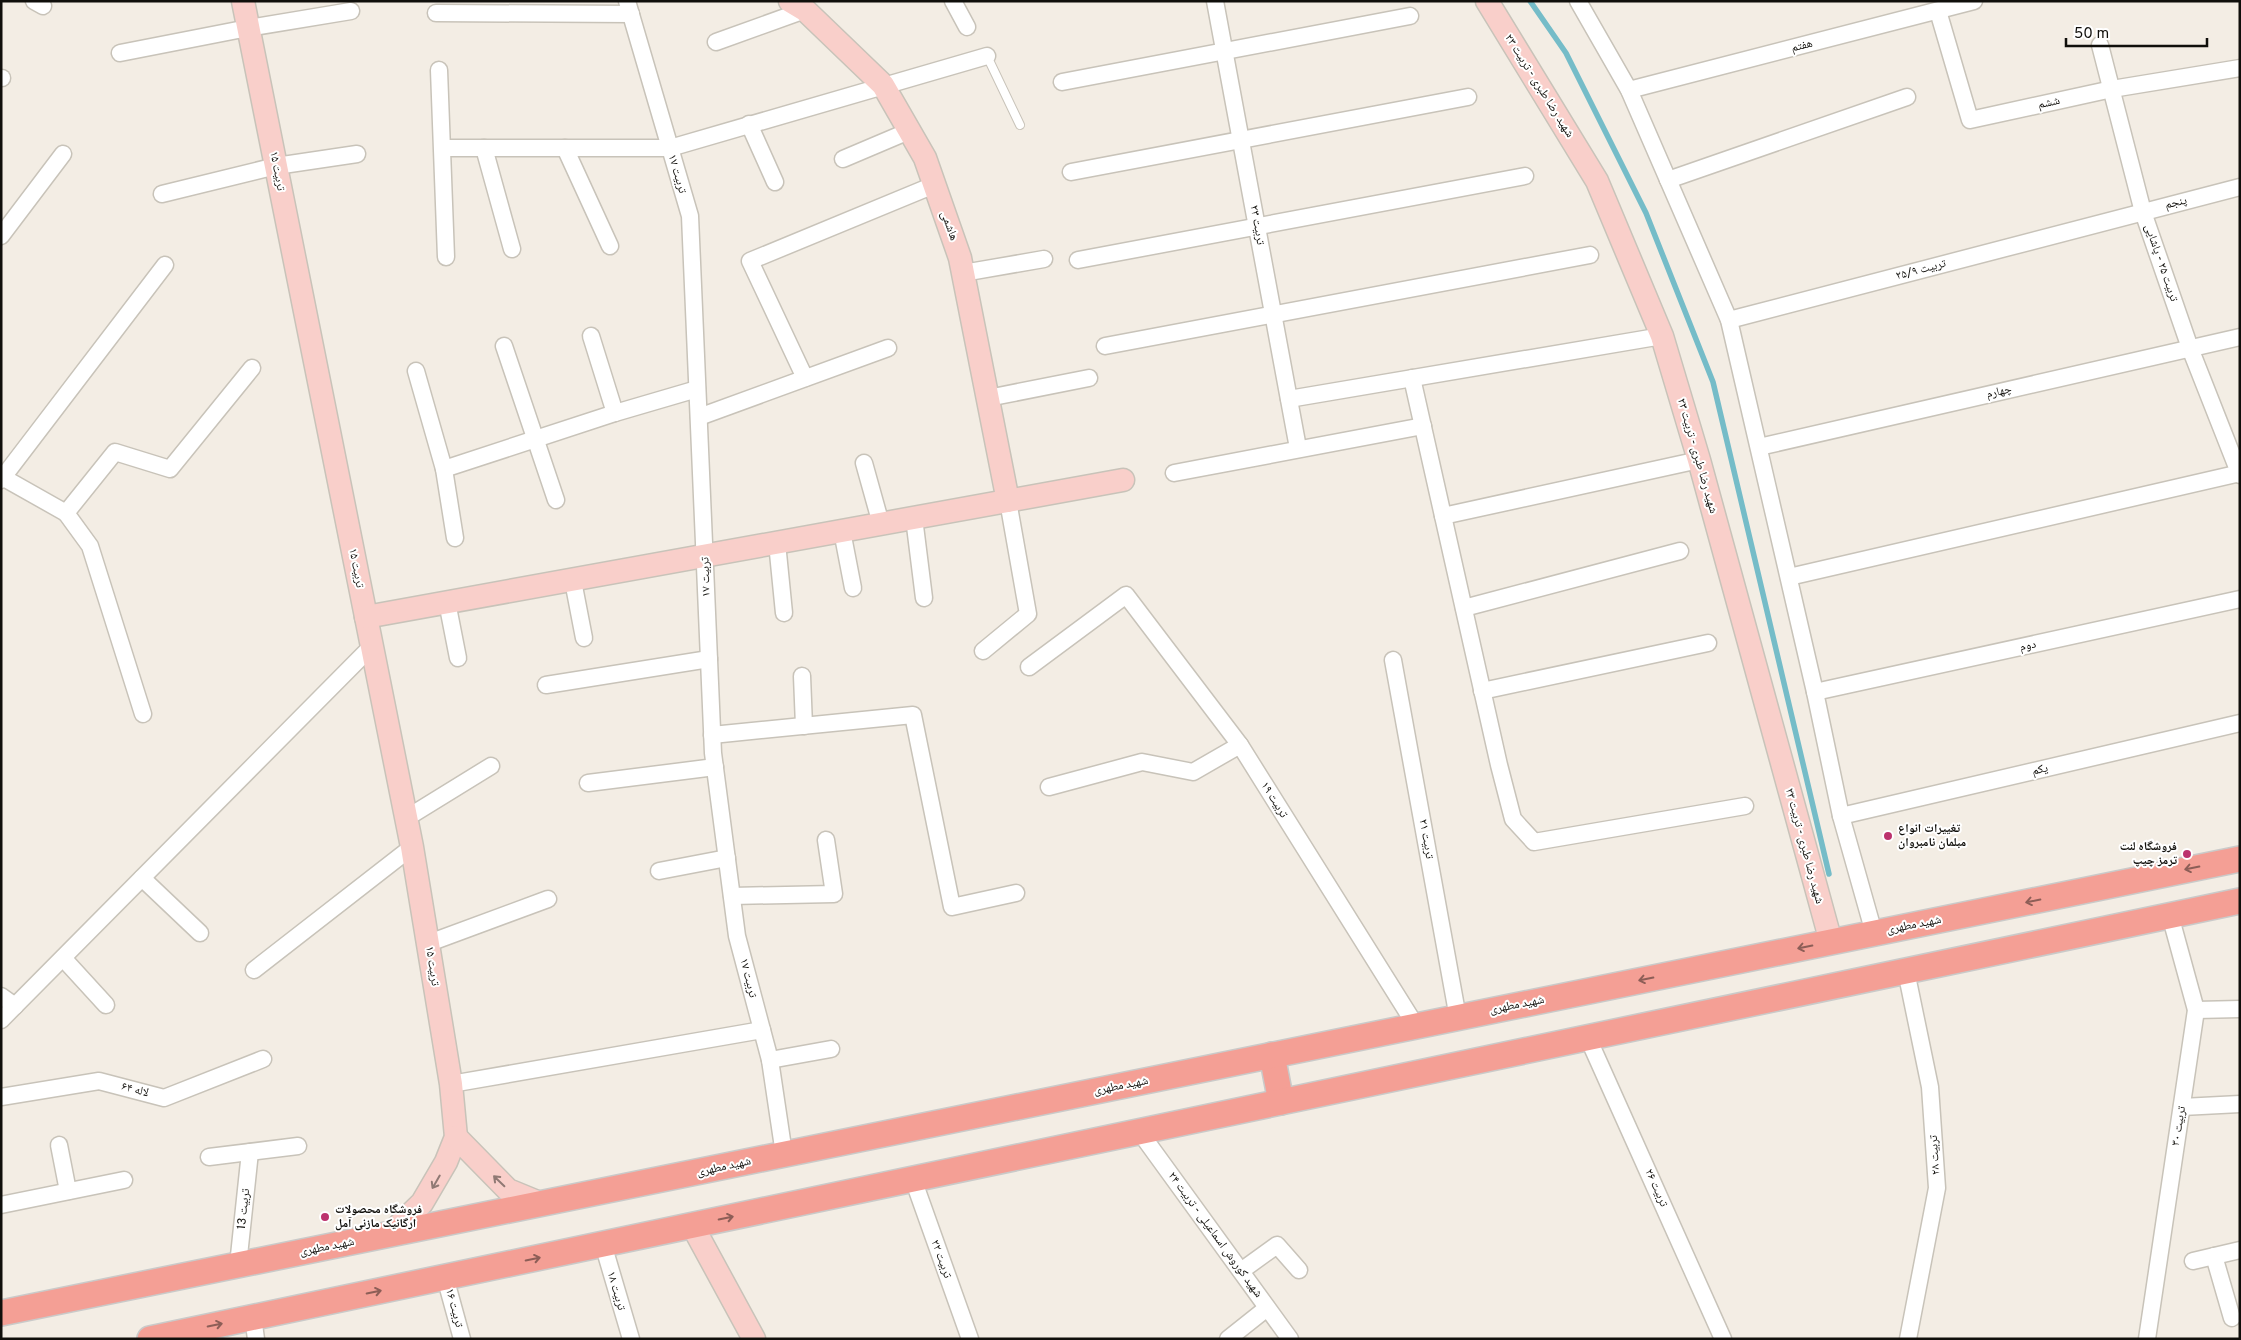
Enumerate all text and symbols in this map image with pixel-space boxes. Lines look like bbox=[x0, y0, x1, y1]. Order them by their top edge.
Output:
scale bar bbox=[2066, 15, 2207, 47]
text: 50 m bbox=[2074, 25, 2109, 44]
street label: شهید رضا طبری - تربیت ۲۳ bbox=[1501, 31, 1577, 141]
street label: هفتم bbox=[1790, 36, 1814, 56]
street label: ششم bbox=[2036, 93, 2062, 113]
street label: تربیت ۱۵ bbox=[265, 150, 289, 193]
street label: تربیت ۱۷ bbox=[664, 153, 690, 196]
street label: پنجم bbox=[2163, 192, 2189, 213]
street label: تربیت ۲۳ bbox=[1246, 204, 1268, 247]
street label: هاشمی bbox=[936, 209, 962, 243]
street label: تربیت ۲۵ - پاشایی bbox=[2140, 222, 2182, 304]
street label: تربیت ۲۵/۹ bbox=[1894, 256, 1948, 284]
street label: چهارم bbox=[1985, 381, 2014, 403]
street label: شهید رضا طبری - تربیت ۲۳ bbox=[1673, 396, 1721, 516]
street label: تربیت ۱۵ bbox=[344, 547, 368, 590]
street label: تربیت ۱۷ bbox=[697, 556, 715, 597]
street label: دوم bbox=[2018, 636, 2038, 656]
street label: یکم bbox=[2030, 760, 2050, 780]
street label: تربیت ۱۹ bbox=[1257, 779, 1292, 822]
street label: شهید رضا طبری - تربیت ۲۳ bbox=[1781, 786, 1827, 906]
street label: تربیت ۲۱ bbox=[1415, 818, 1437, 861]
place label: تغییرات انواع مبلمان نامبروان bbox=[1898, 821, 1966, 851]
marker: تغییرات انواع مبلمان نامبروان bbox=[1882, 830, 1894, 842]
place label: فروشگاه لنت ترمز چیپ bbox=[2120, 839, 2178, 869]
marker: فروشگاه لنت ترمز چیپ bbox=[2181, 848, 2193, 860]
one-way arrow bbox=[2184, 864, 2200, 874]
one-way arrow bbox=[2025, 896, 2041, 906]
street label: شهید مطهری bbox=[1885, 912, 1943, 938]
one-way arrow bbox=[1797, 943, 1813, 952]
street label: تربیت ۱۵ bbox=[421, 945, 443, 987]
street label: تربیت ۱۷ bbox=[735, 957, 761, 1000]
one-way arrow bbox=[1638, 975, 1654, 985]
street label: شهید مطهری bbox=[1488, 992, 1546, 1018]
street label: شهید مطهری bbox=[1092, 1073, 1150, 1099]
street label: لاله ۶۴ bbox=[120, 1079, 150, 1101]
street label: تربیت ۳۰ bbox=[2168, 1105, 2190, 1147]
street label: تربیت ۲۸ bbox=[1926, 1134, 1944, 1176]
street label: شهید مطهری bbox=[695, 1153, 753, 1181]
street label: تربیت ۲۶ bbox=[1641, 1166, 1672, 1210]
street label: شهید کوروش اسماعیلی - تربیت ۲۴ bbox=[1164, 1169, 1266, 1301]
one-way arrow bbox=[430, 1174, 440, 1188]
one-way arrow bbox=[493, 1175, 506, 1187]
street label: تربیت 13 bbox=[234, 1187, 254, 1230]
place label: فروشگاه محصولات ارگانیک مازنی آمل bbox=[335, 1202, 422, 1232]
marker: فروشگاه محصولات ارگانیک مازنی آمل bbox=[319, 1211, 331, 1223]
one-way arrow bbox=[718, 1213, 734, 1222]
street label: شهید مطهری bbox=[298, 1234, 356, 1260]
street label: تربیت ۲۲ bbox=[927, 1237, 956, 1281]
one-way arrow bbox=[525, 1253, 541, 1263]
street label: تربیت ۱۸ bbox=[603, 1270, 629, 1313]
one-way arrow bbox=[366, 1287, 382, 1296]
street label: تربیت ۱۶ bbox=[441, 1287, 467, 1330]
one-way arrow bbox=[207, 1320, 223, 1329]

